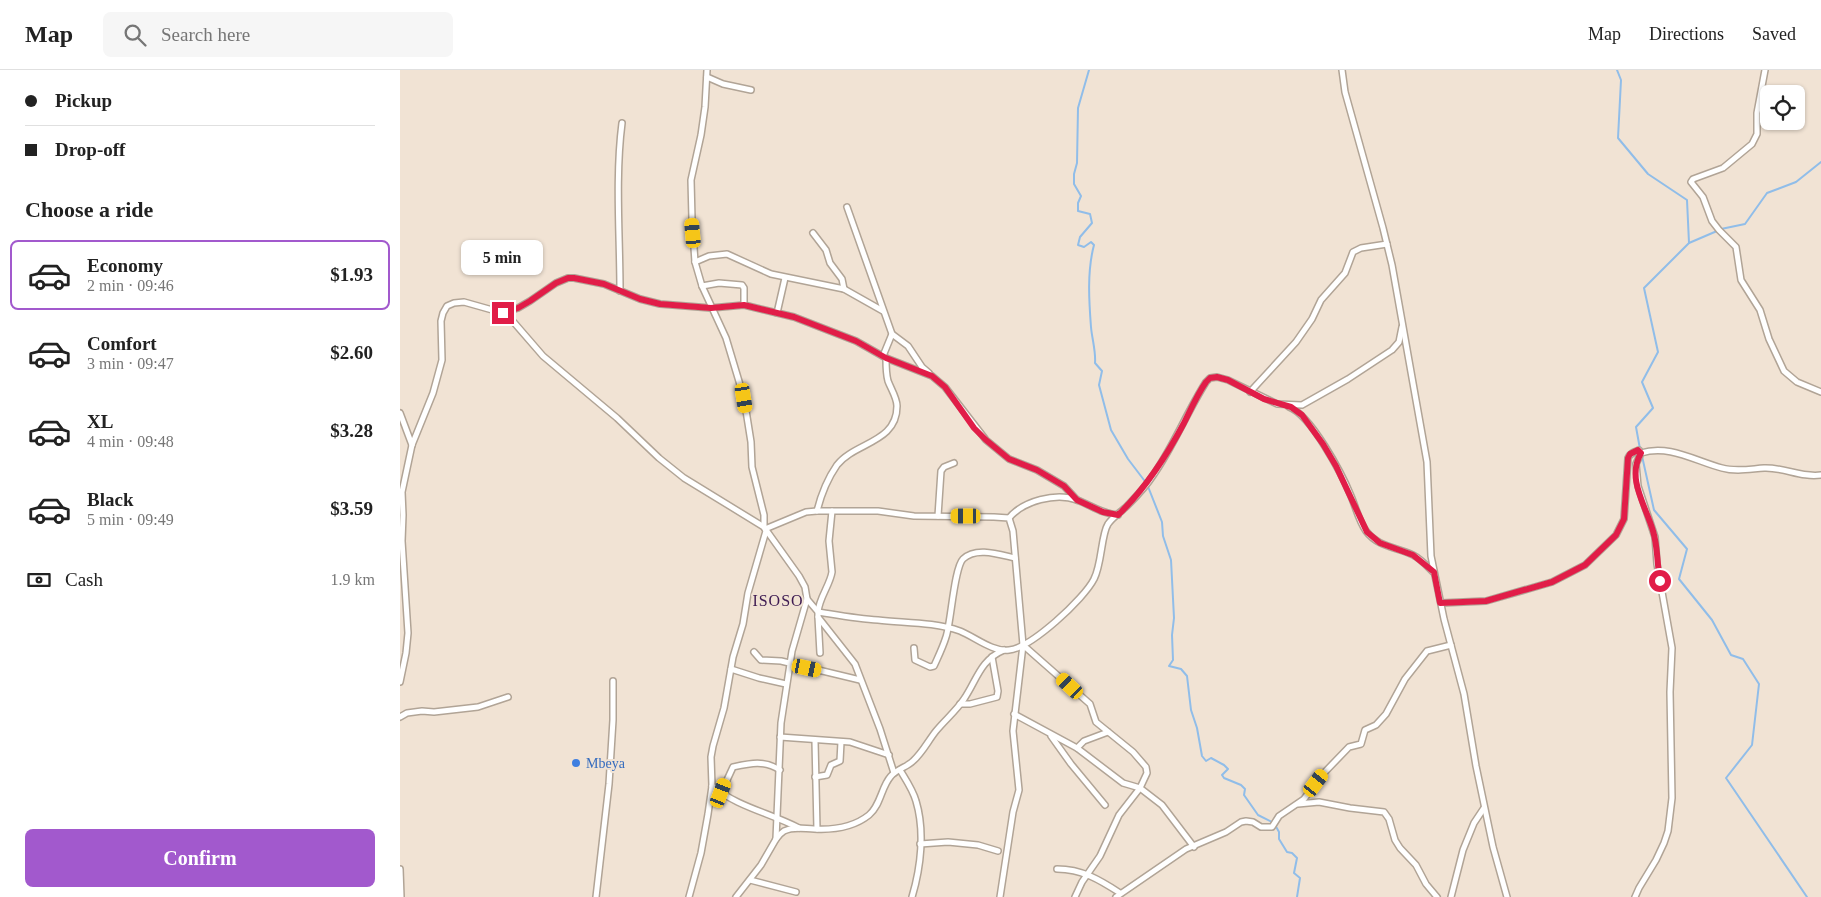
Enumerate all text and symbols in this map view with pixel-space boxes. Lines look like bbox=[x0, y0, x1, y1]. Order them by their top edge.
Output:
search box bbox=[103, 12, 453, 57]
text: Map bbox=[25, 21, 73, 47]
icon: search bbox=[121, 21, 149, 49]
text: Search here bbox=[161, 24, 250, 45]
text: Map bbox=[1588, 24, 1621, 44]
text: Directions bbox=[1649, 24, 1724, 44]
text: Saved bbox=[1752, 24, 1796, 44]
map controls bbox=[1760, 85, 1805, 130]
button: locate bbox=[1760, 85, 1805, 130]
text: Pickup bbox=[55, 90, 112, 111]
text: Drop-off bbox=[55, 139, 125, 160]
text: Choose a ride bbox=[25, 197, 153, 222]
car bbox=[684, 217, 701, 249]
callout: 5 min bbox=[462, 240, 544, 276]
text: 5 min bbox=[483, 249, 521, 266]
icon: car bbox=[27, 253, 72, 298]
text: Economy bbox=[87, 255, 163, 276]
text: $1.93 bbox=[330, 264, 373, 285]
text: 2 min · 09:46 bbox=[87, 277, 174, 294]
route end bbox=[492, 302, 514, 324]
icon: car bbox=[27, 331, 72, 376]
text: Comfort bbox=[87, 333, 157, 354]
text: $2.60 bbox=[330, 342, 373, 363]
text: 3 min · 09:47 bbox=[87, 355, 174, 372]
car bbox=[734, 382, 753, 414]
icon: car bbox=[27, 409, 72, 454]
text: XL bbox=[87, 411, 113, 432]
text: $3.28 bbox=[330, 420, 373, 441]
text: 4 min · 09:48 bbox=[87, 433, 174, 450]
icon: car bbox=[27, 487, 72, 532]
text: Black bbox=[87, 489, 133, 510]
text: $3.59 bbox=[330, 498, 373, 519]
car bbox=[951, 509, 981, 524]
text: 5 min · 09:49 bbox=[87, 511, 174, 528]
icon: cash bbox=[25, 566, 53, 594]
text: Cash bbox=[65, 569, 103, 590]
route start bbox=[1649, 570, 1671, 592]
text: 1.9 km bbox=[331, 571, 375, 588]
district label: ISOSO bbox=[752, 592, 804, 609]
car bbox=[790, 658, 823, 678]
car bbox=[1053, 670, 1086, 702]
place label: Mbeya bbox=[586, 756, 626, 771]
marker: Mbeya bbox=[570, 757, 582, 769]
car bbox=[1300, 767, 1331, 799]
car bbox=[708, 776, 733, 810]
button: Confirm bbox=[25, 829, 375, 887]

